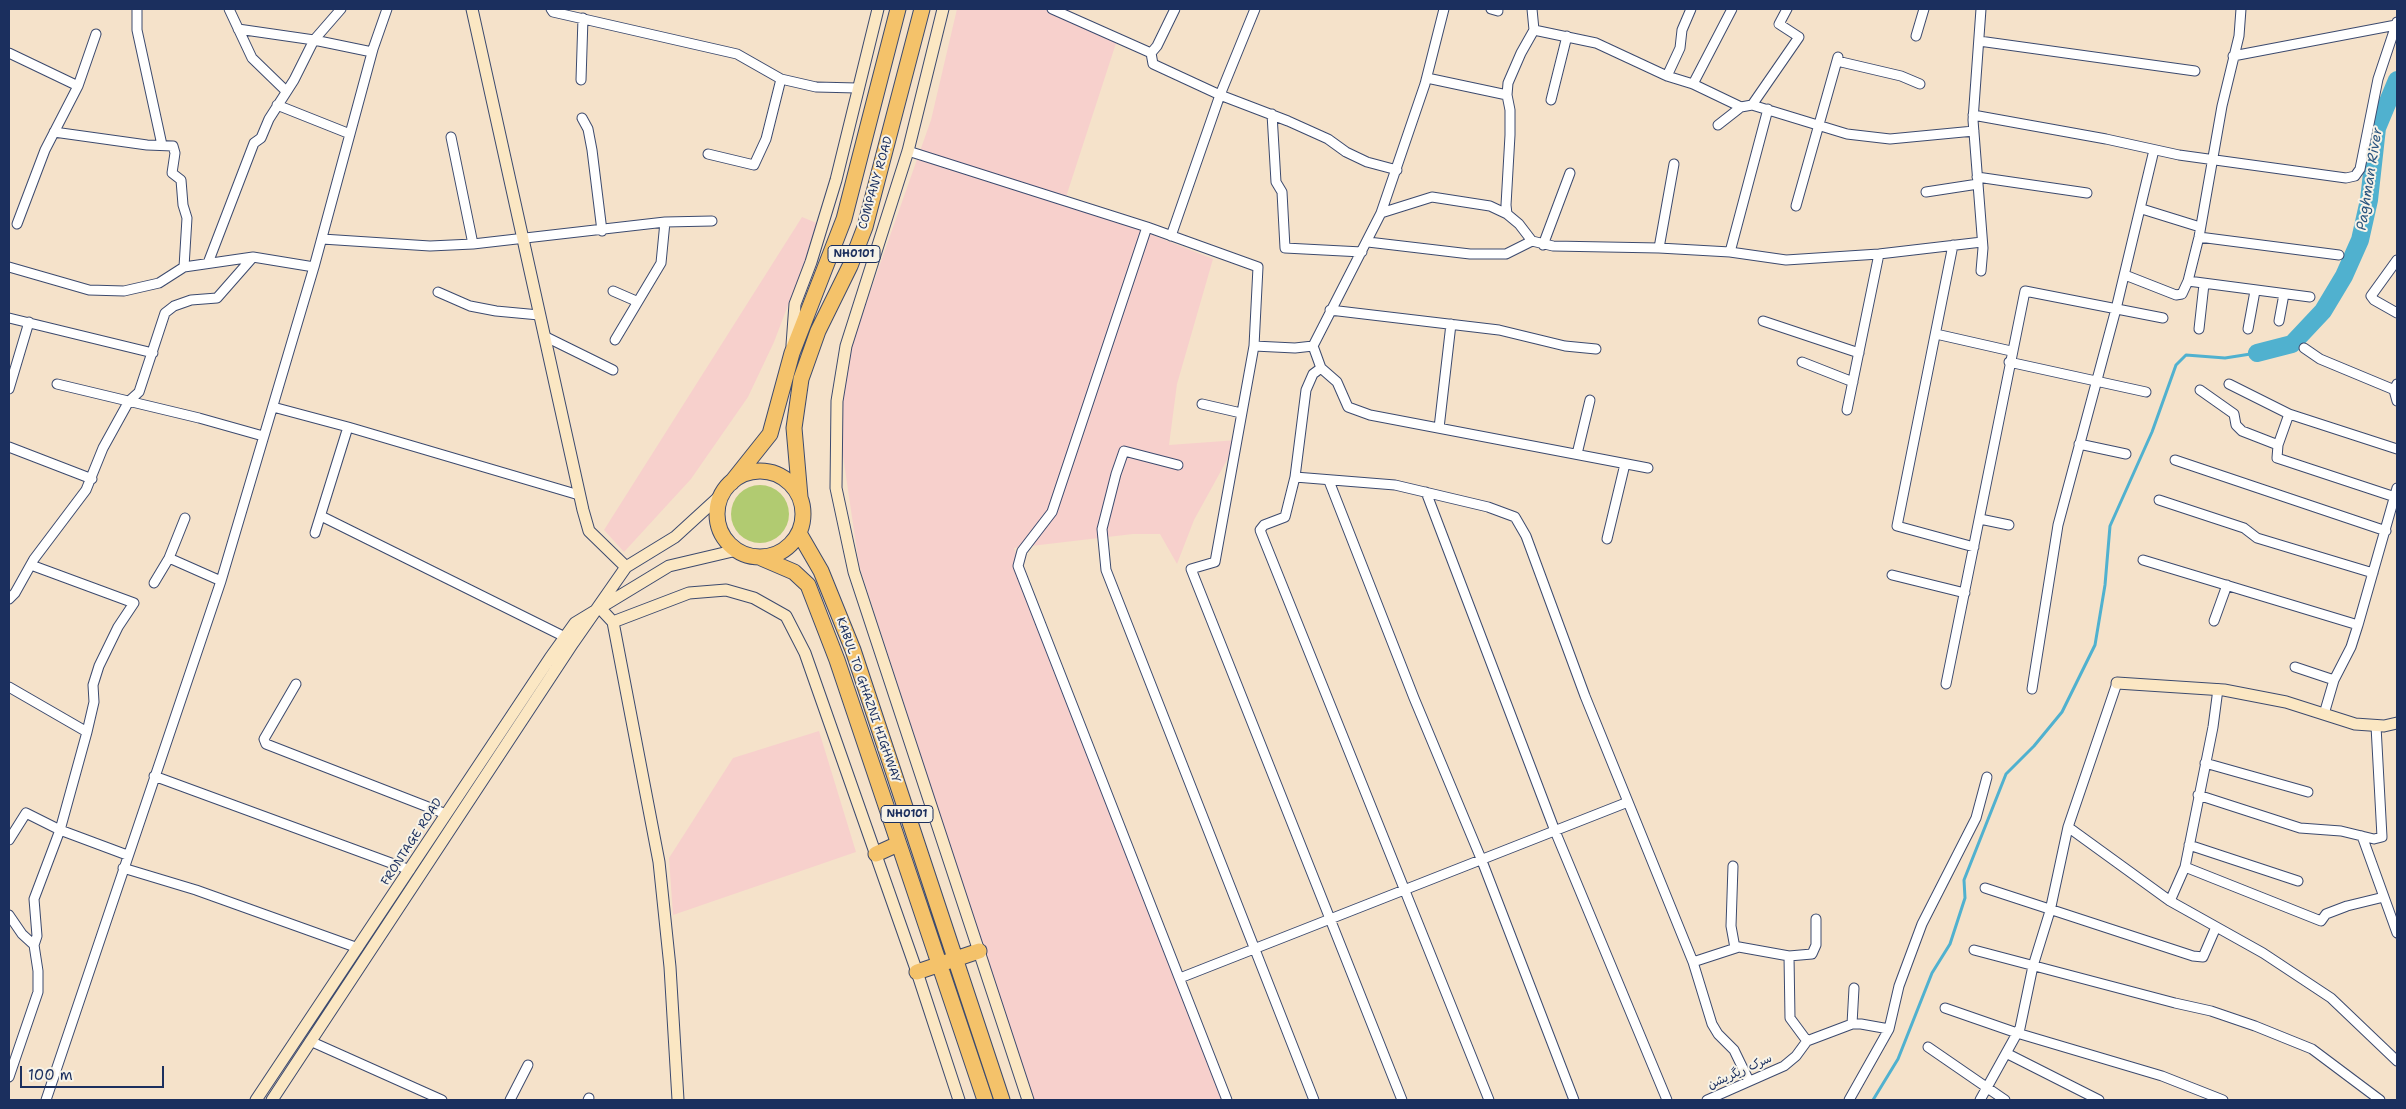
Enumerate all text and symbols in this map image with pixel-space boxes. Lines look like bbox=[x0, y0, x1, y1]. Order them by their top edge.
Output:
water label: Paghman River bbox=[2354, 127, 2386, 231]
street label: COMPANY ROAD bbox=[856, 135, 896, 231]
road number: NH0101 bbox=[828, 245, 880, 262]
street label: KABUL TO GHAZNI HIGHWAY bbox=[833, 615, 903, 785]
street label: FRONTAGE ROAD bbox=[378, 796, 446, 888]
road number: NH0101 bbox=[881, 806, 933, 822]
street label: سرک ریگریشن bbox=[1706, 1051, 1774, 1093]
scale bar bbox=[22, 1056, 166, 1088]
text: 100 m bbox=[28, 1065, 73, 1085]

